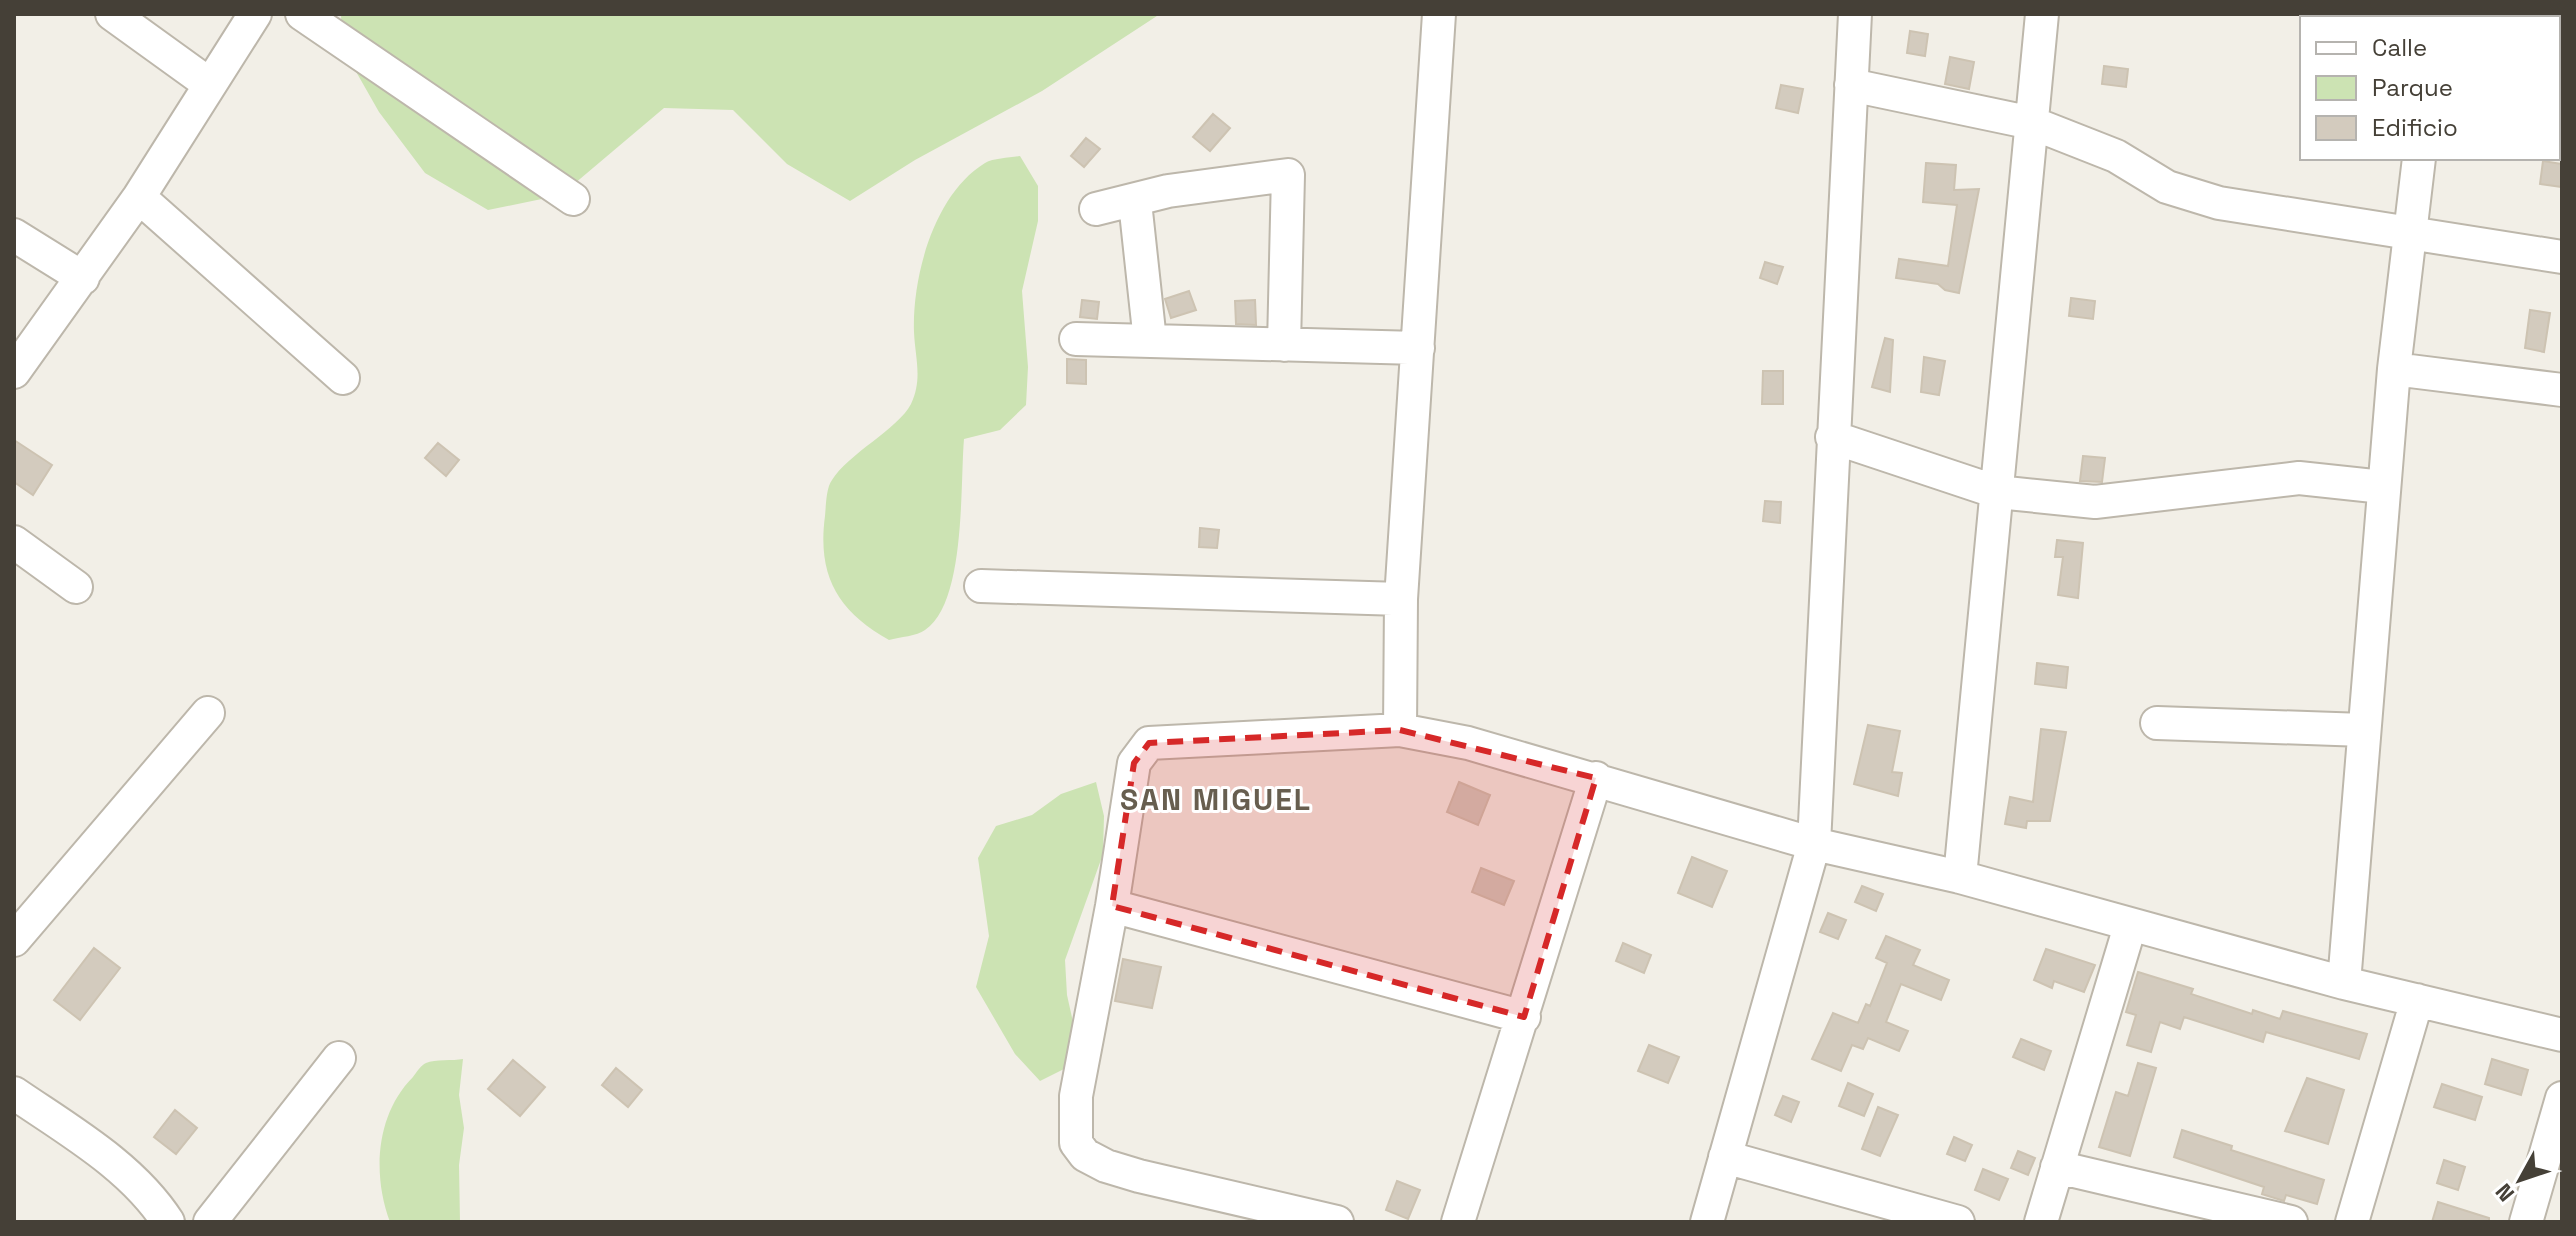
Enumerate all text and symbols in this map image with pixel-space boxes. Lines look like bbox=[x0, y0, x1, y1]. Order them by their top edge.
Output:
legend bbox=[2300, 16, 2560, 160]
text: Calle bbox=[2372, 32, 2427, 63]
text: Parque bbox=[2372, 72, 2453, 103]
text: Edificio bbox=[2372, 112, 2458, 143]
district label: SAN MIGUEL bbox=[1120, 780, 1312, 819]
north arrow bbox=[2480, 1140, 2560, 1220]
text: N bbox=[2489, 1178, 2520, 1208]

